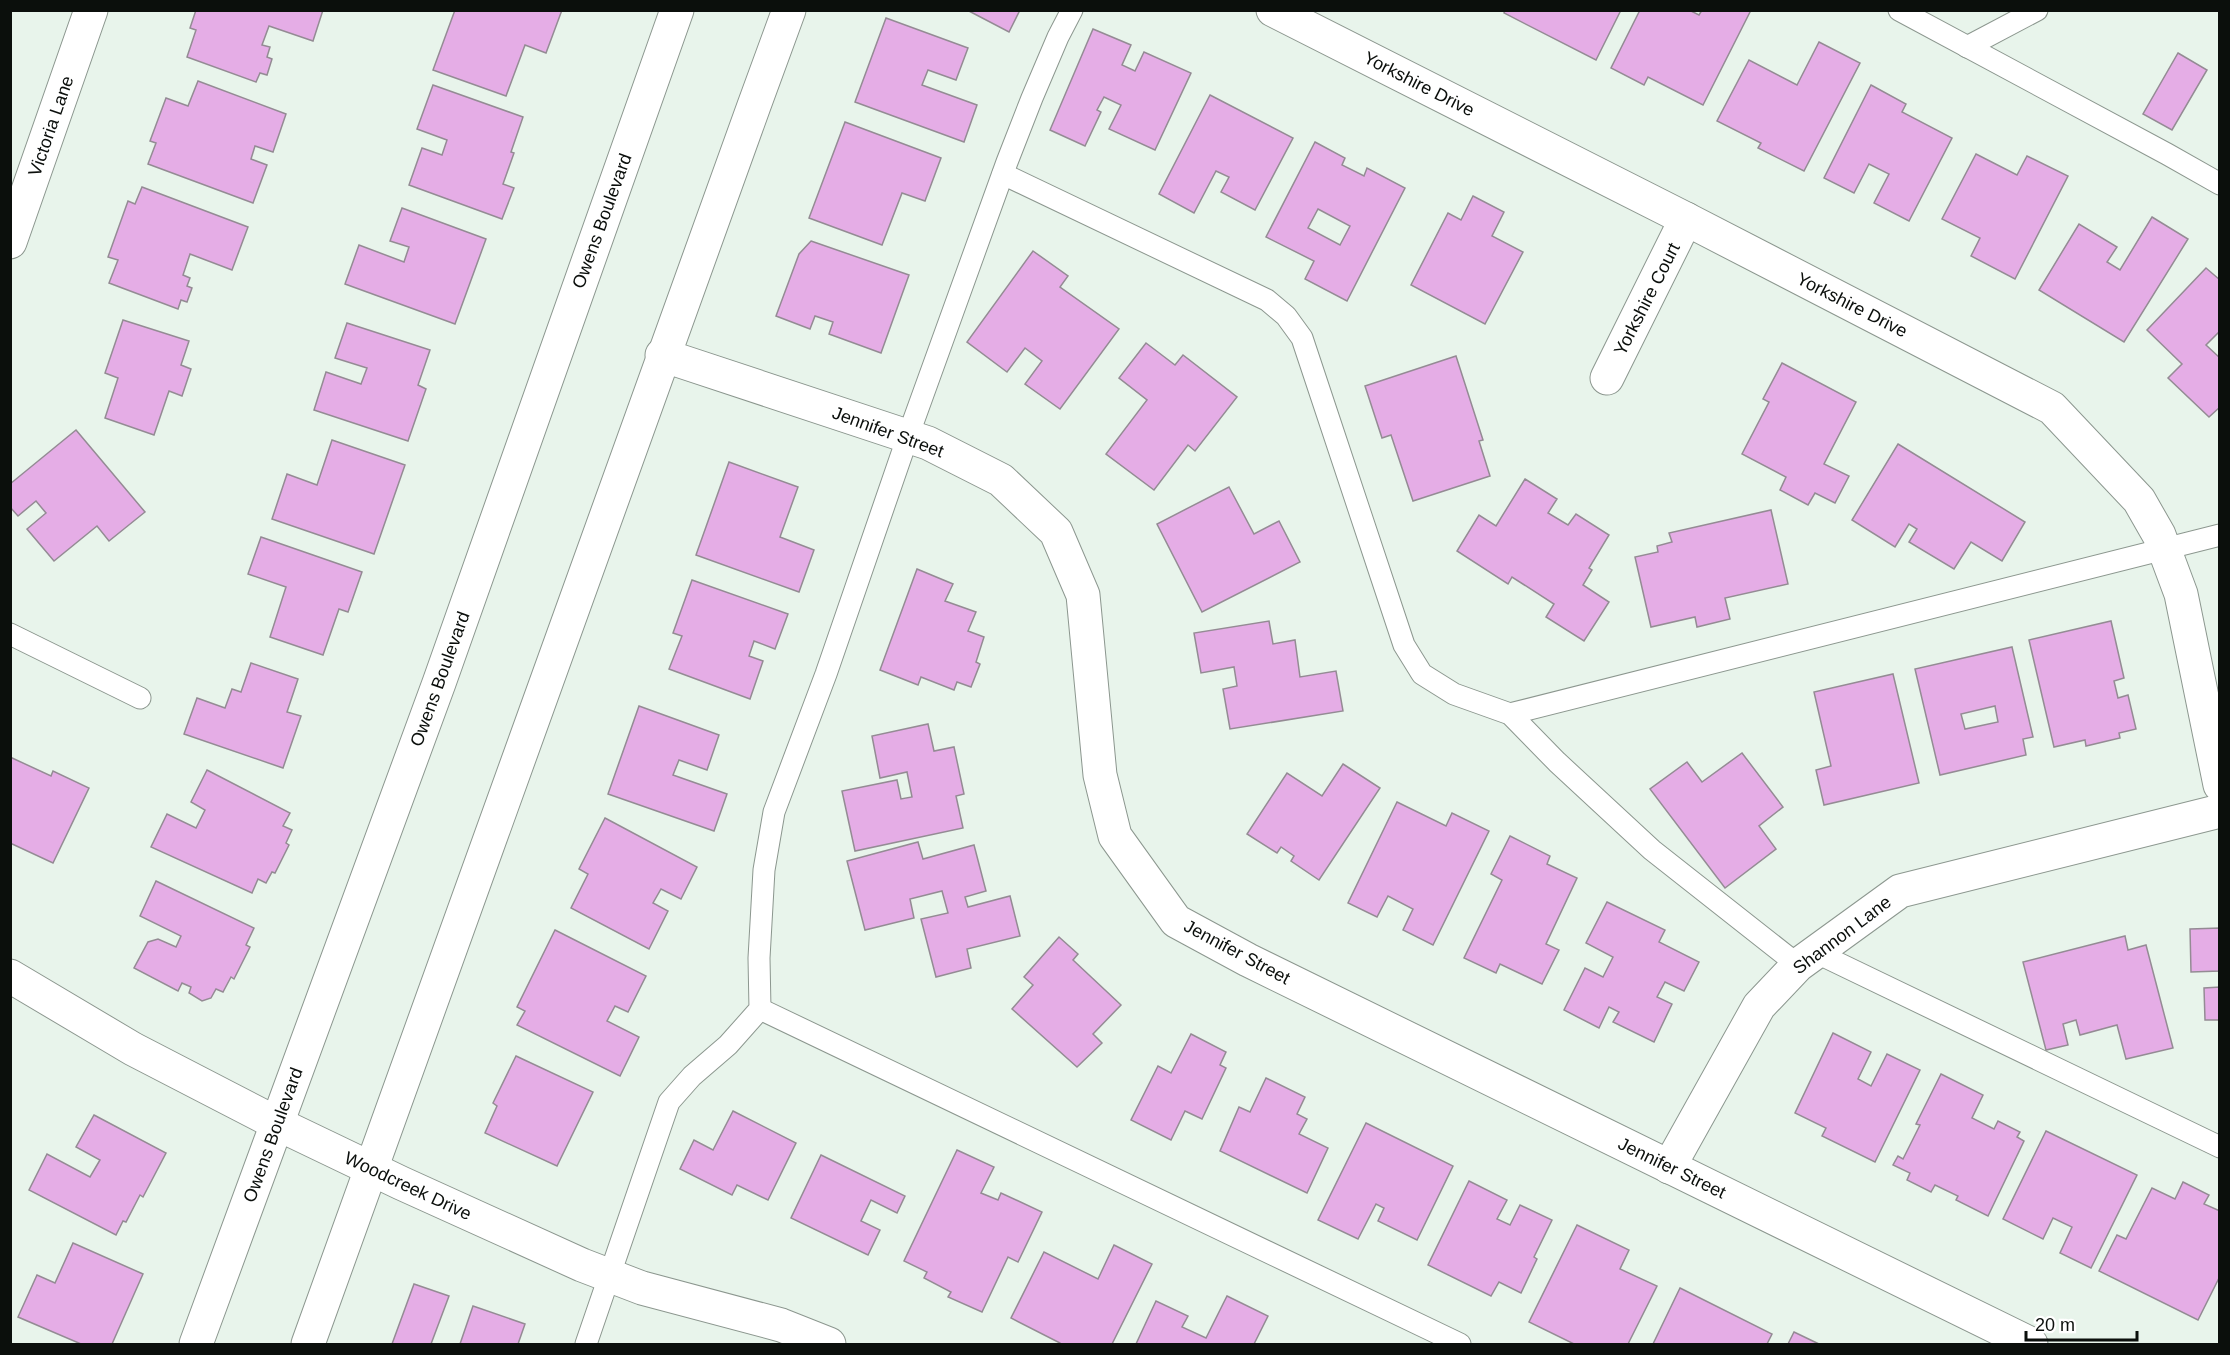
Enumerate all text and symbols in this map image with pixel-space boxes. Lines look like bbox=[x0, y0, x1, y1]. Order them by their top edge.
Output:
street label: Yorkshire Drive bbox=[1360, 48, 1478, 120]
street label: Victoria Lane bbox=[24, 73, 78, 179]
street label: Owens Boulevard bbox=[568, 151, 636, 291]
street label: Yorkshire Court bbox=[1610, 239, 1684, 359]
street label: Yorkshire Drive bbox=[1793, 269, 1911, 341]
street label: Jennifer Street bbox=[830, 403, 946, 461]
street label: Owens Boulevard bbox=[406, 609, 474, 749]
street label: Shannon Lane bbox=[1789, 892, 1895, 978]
street label: Jennifer Street bbox=[1181, 916, 1293, 988]
street label: Owens Boulevard bbox=[239, 1065, 307, 1205]
street label: Jennifer Street bbox=[1615, 1133, 1729, 1203]
street label: Woodcreek Drive bbox=[341, 1148, 475, 1224]
scale bar bbox=[2026, 1304, 2137, 1342]
text: 20 m bbox=[2035, 1315, 2075, 1335]

